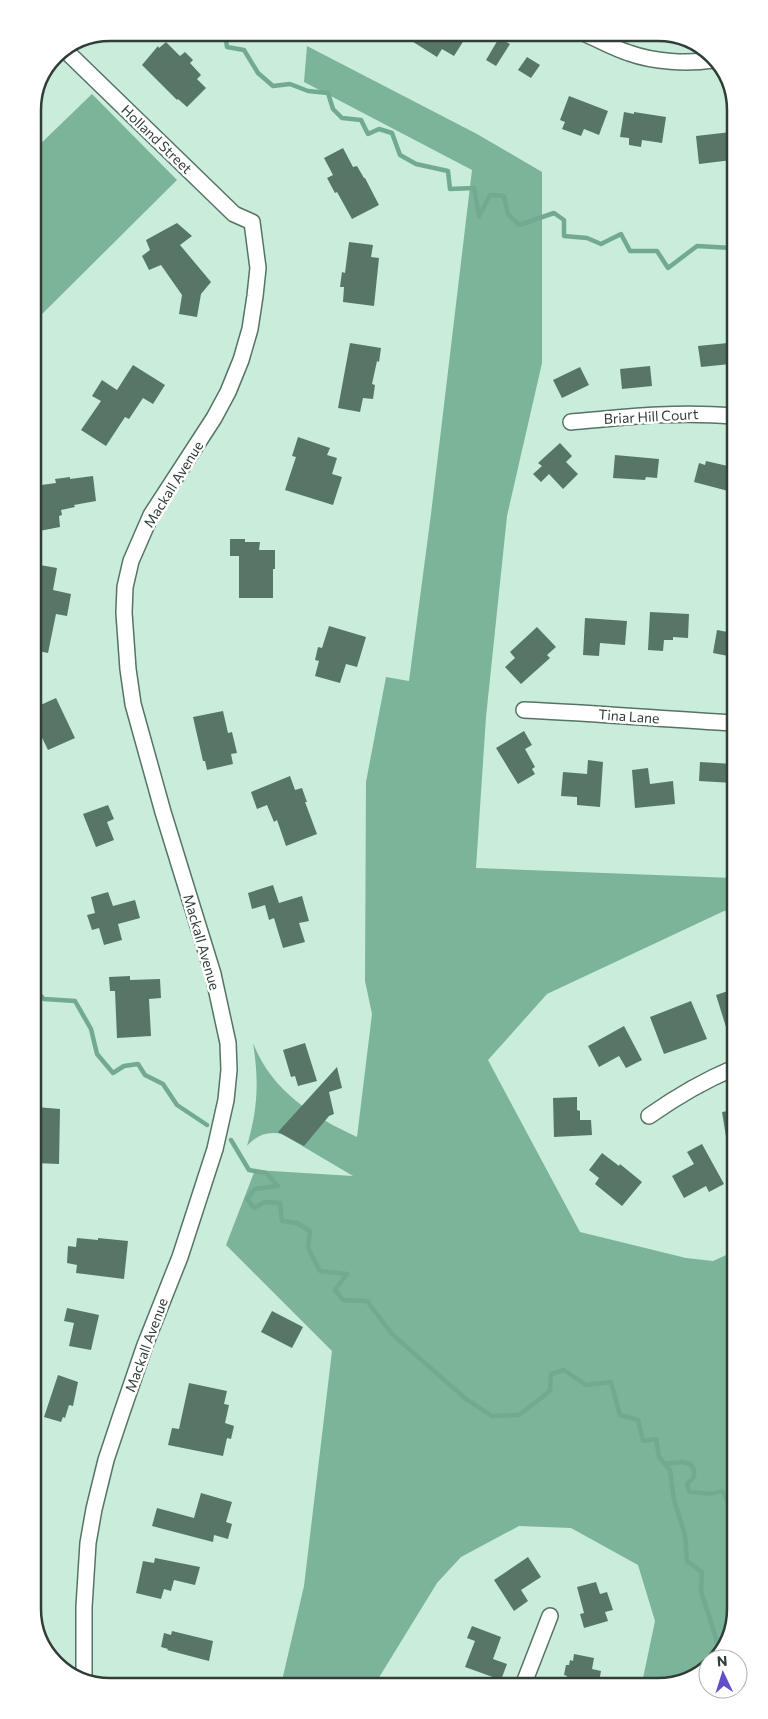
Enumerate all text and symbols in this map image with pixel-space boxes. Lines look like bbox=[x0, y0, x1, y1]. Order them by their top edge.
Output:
street label: Holland Street bbox=[118, 101, 196, 177]
street label: Briar Hill Court bbox=[603, 405, 699, 427]
street label: Mackall Avenue bbox=[140, 438, 206, 530]
street label: Tina Lane bbox=[598, 705, 660, 727]
street label: Mackall Avenue bbox=[180, 892, 224, 992]
street label: Mackall Avenue bbox=[121, 1296, 171, 1394]
north arrow bbox=[698, 1649, 748, 1699]
text: N bbox=[716, 1652, 728, 1669]

